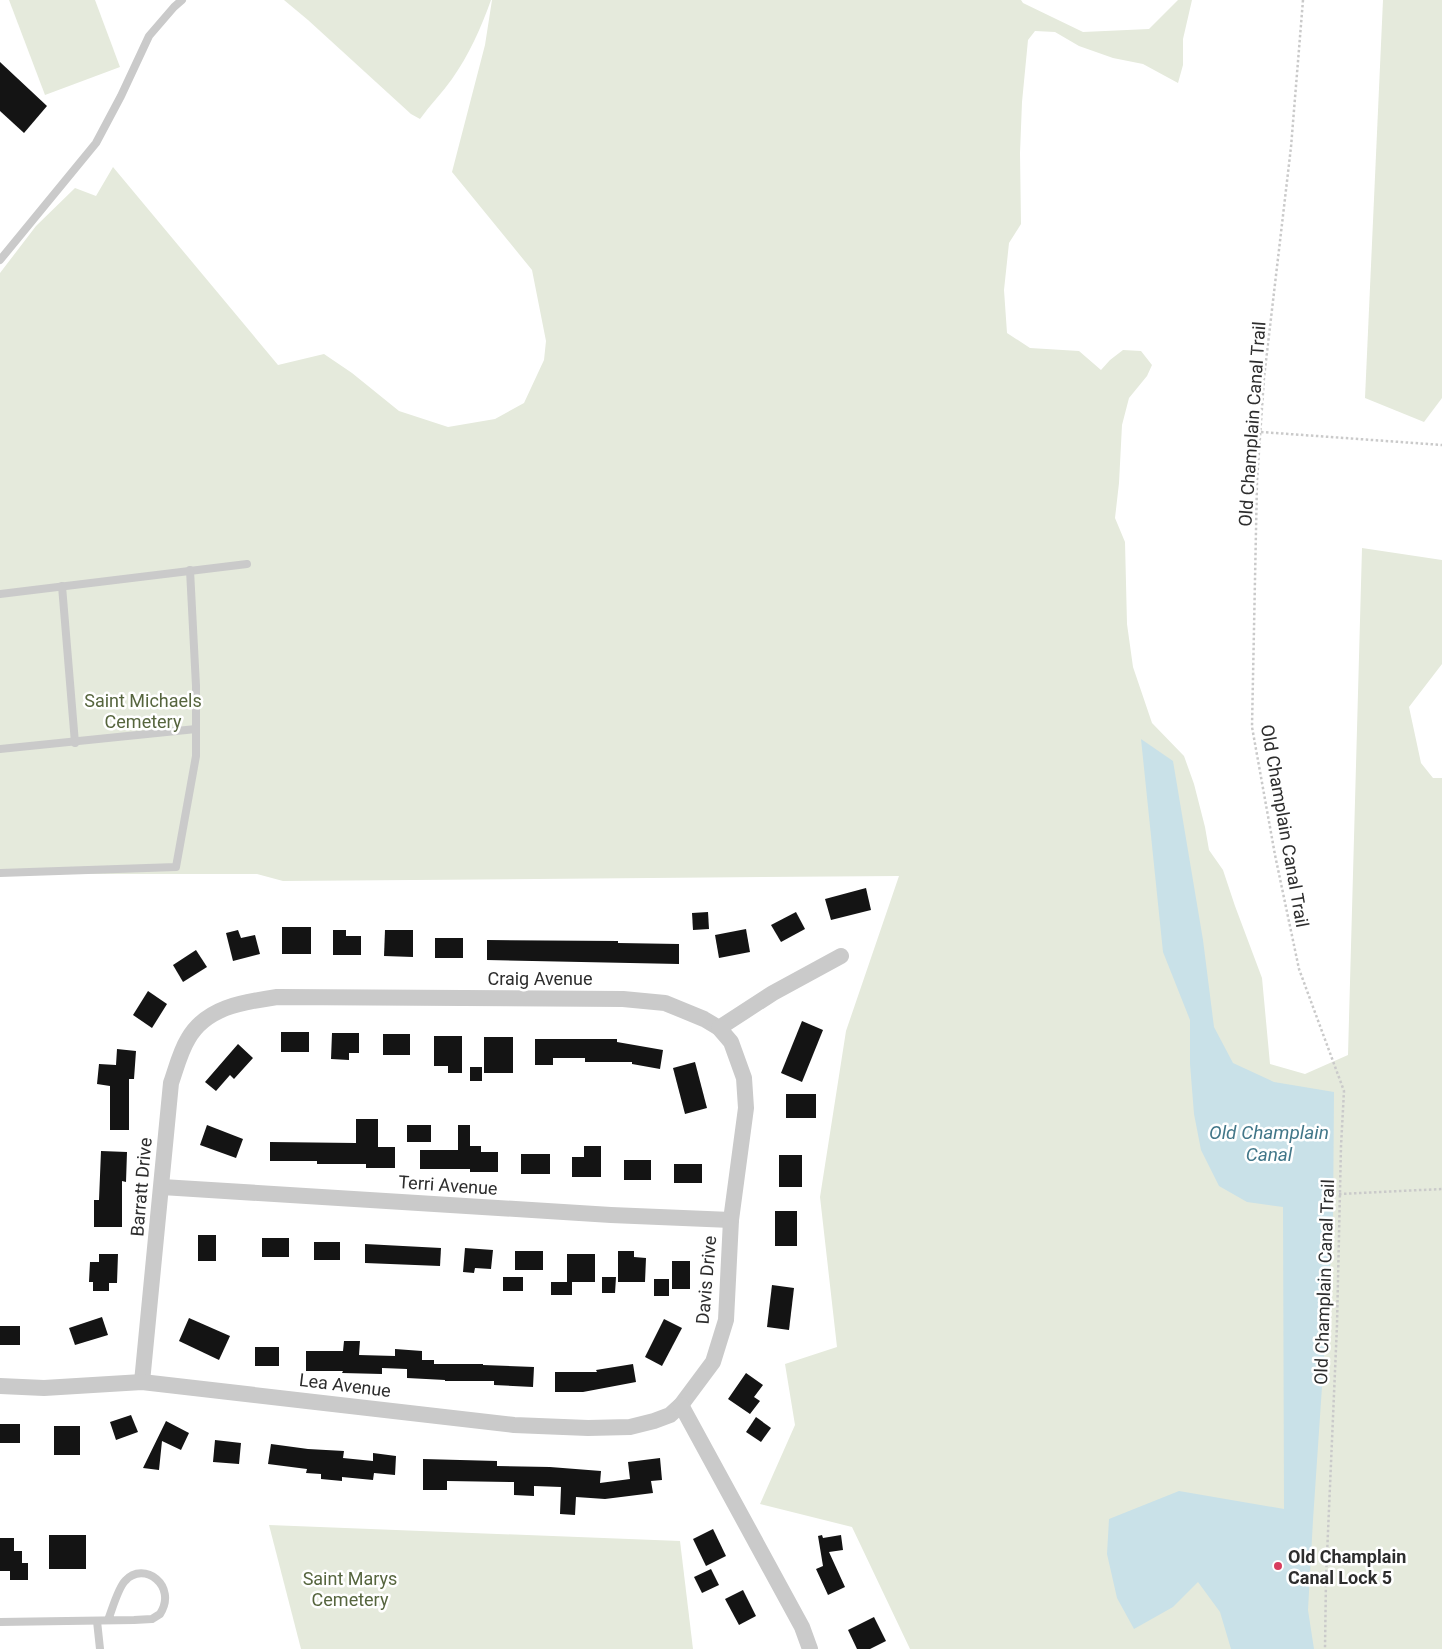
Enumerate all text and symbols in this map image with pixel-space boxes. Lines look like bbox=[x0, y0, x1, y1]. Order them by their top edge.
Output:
street label: Old Champlain Canal Trail bbox=[1234, 321, 1270, 527]
park label: Saint Michaels Cemetery bbox=[84, 690, 202, 732]
street label: Old Champlain Canal Trail bbox=[1257, 723, 1313, 929]
street label: Craig Avenue bbox=[487, 968, 593, 989]
water label: Old Champlain Canal bbox=[1209, 1121, 1329, 1166]
street label: Barratt Drive bbox=[126, 1137, 156, 1237]
street label: Terri Avenue bbox=[398, 1171, 498, 1199]
street label: Old Champlain Canal Trail bbox=[1310, 1179, 1338, 1385]
street label: Davis Drive bbox=[692, 1235, 720, 1325]
street label: Lea Avenue bbox=[298, 1369, 392, 1401]
place label: Old Champlain Canal Lock 5 bbox=[1288, 1546, 1406, 1588]
marker: Old Champlain Canal Lock 5 bbox=[1272, 1560, 1284, 1572]
park label: Saint Marys Cemetery bbox=[303, 1568, 397, 1610]

